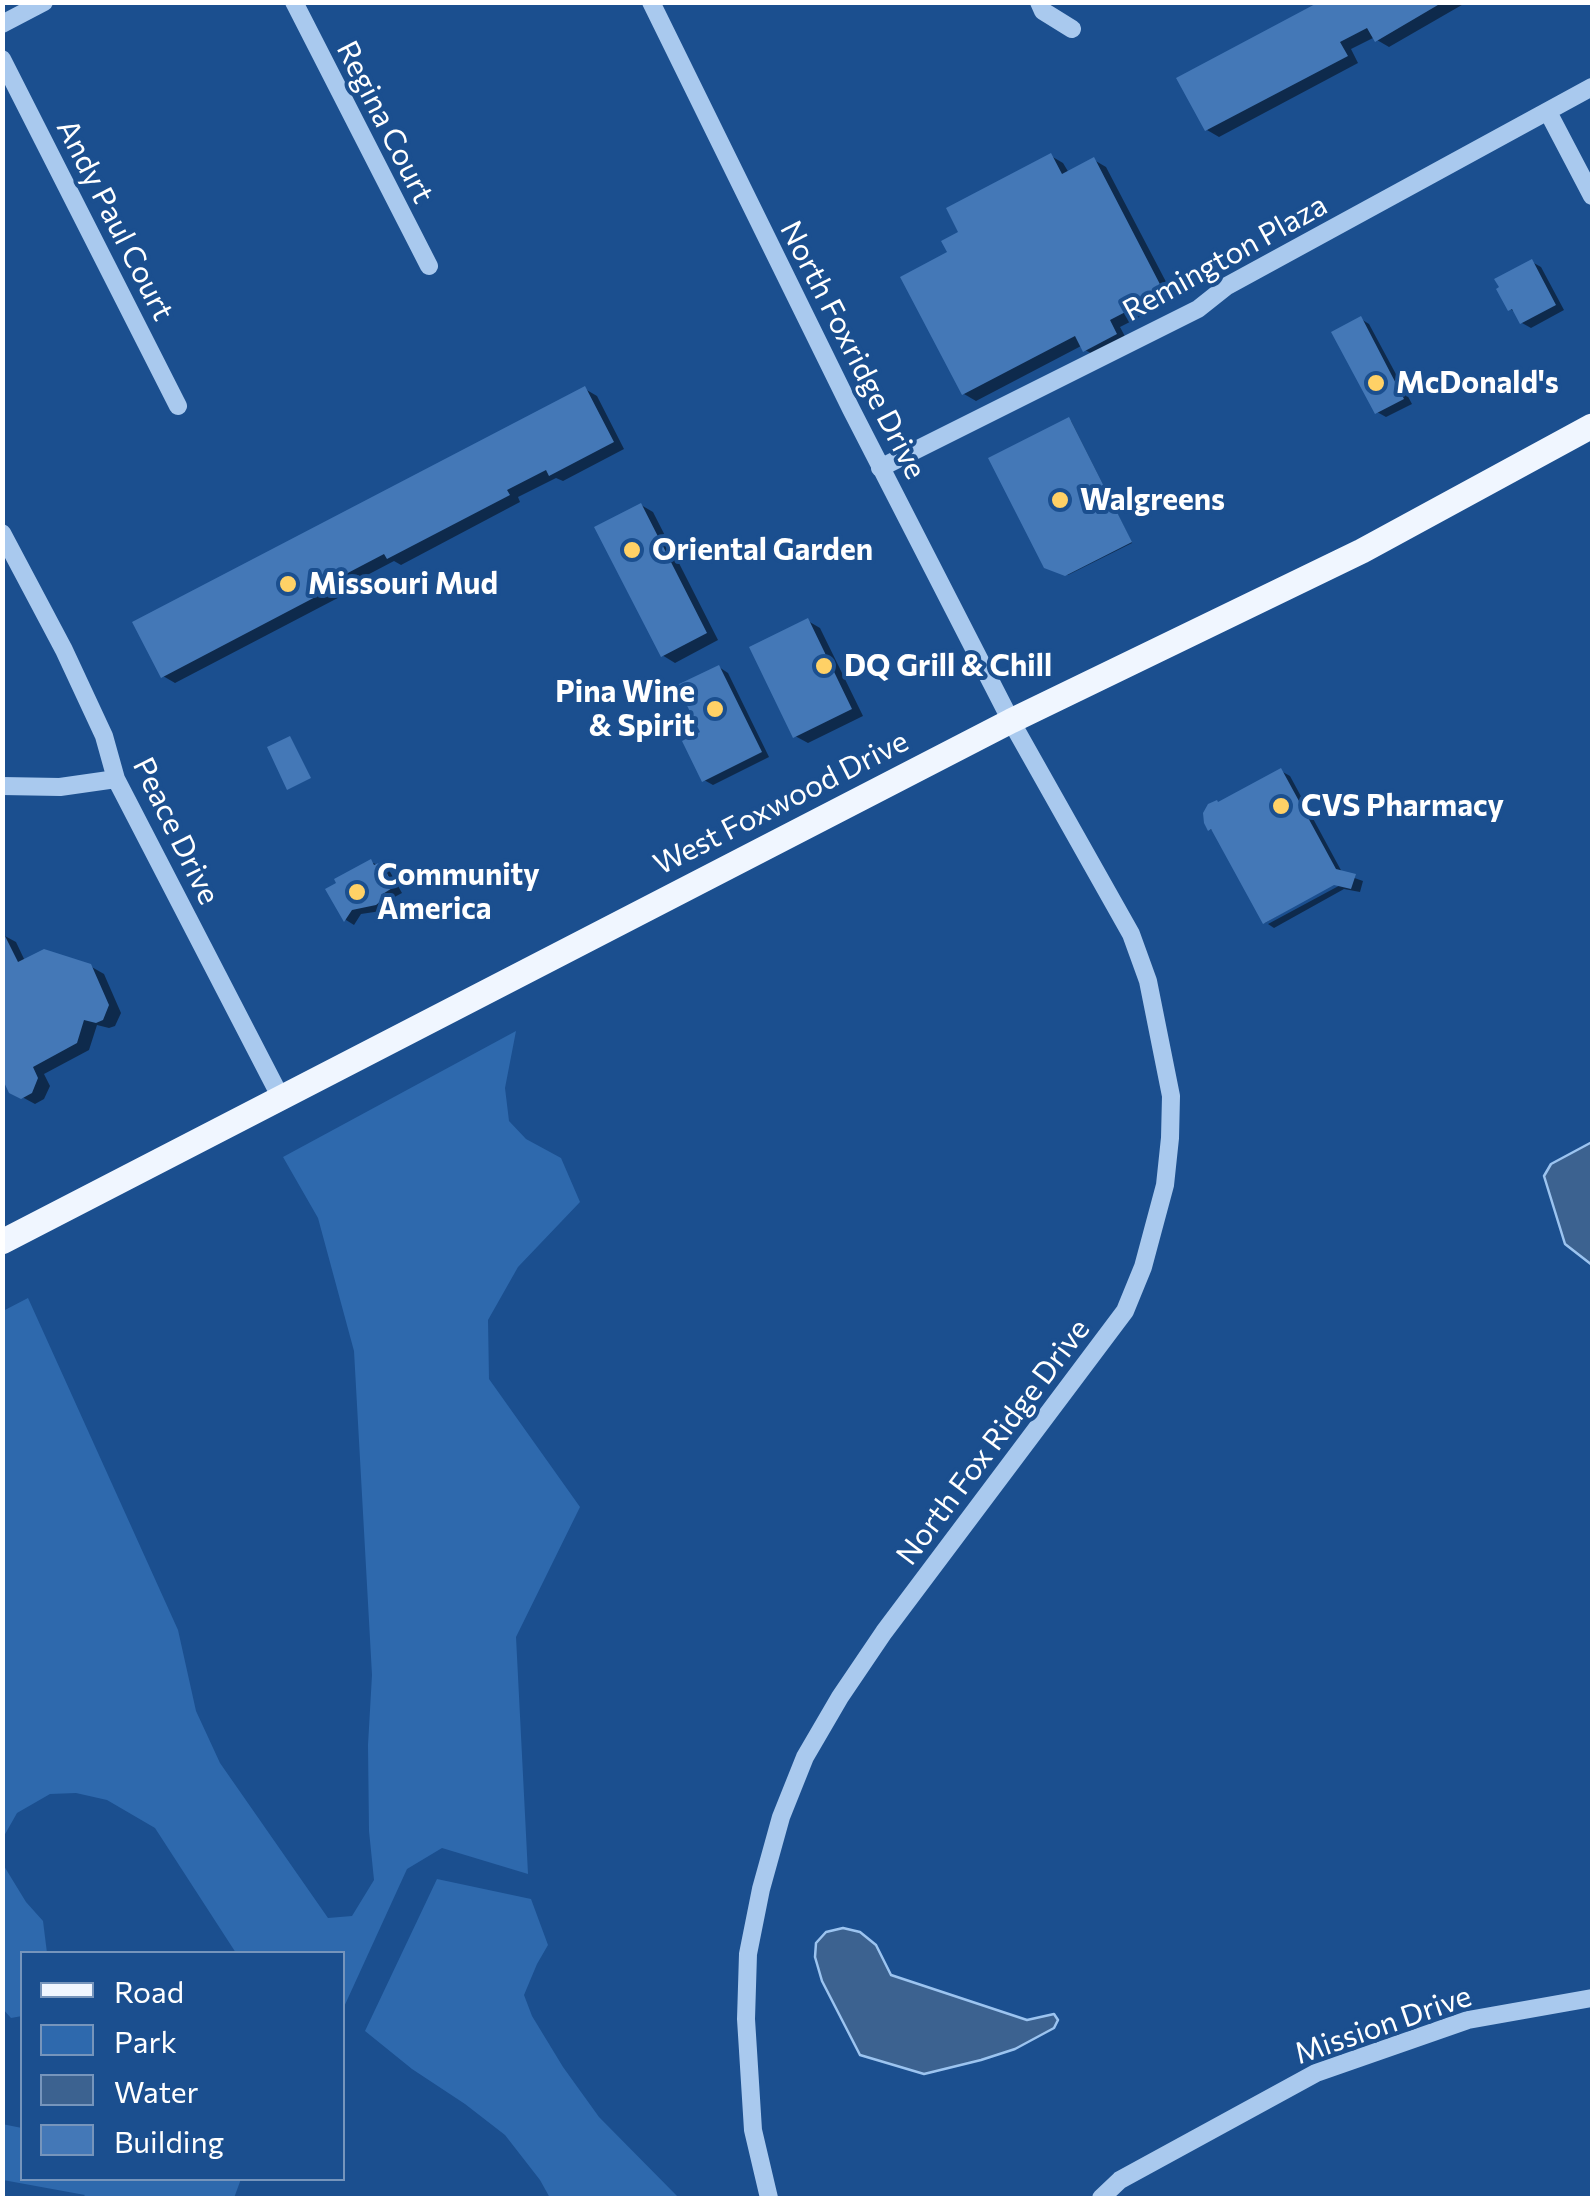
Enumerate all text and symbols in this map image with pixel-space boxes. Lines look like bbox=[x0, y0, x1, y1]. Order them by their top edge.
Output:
street label: Regina Court bbox=[329, 35, 441, 209]
street label: Andy Paul Court bbox=[49, 114, 181, 326]
street label: Remington Plaza bbox=[1117, 187, 1333, 329]
street label: North Foxridge Drive bbox=[772, 215, 934, 485]
place label: McDonald's bbox=[1396, 365, 1559, 401]
marker: McDonald's bbox=[1365, 372, 1387, 394]
place label: Walgreens bbox=[1080, 482, 1225, 518]
marker: Walgreens bbox=[1049, 489, 1071, 511]
place label: Oriental Garden bbox=[652, 532, 873, 568]
marker: Oriental Garden bbox=[621, 539, 643, 561]
place label: Missouri Mud bbox=[308, 566, 498, 602]
marker: Missouri Mud bbox=[277, 573, 299, 595]
place label: DQ Grill & Chill bbox=[844, 648, 1052, 684]
marker: DQ Grill & Chill bbox=[813, 655, 835, 677]
place label: Pina Wine & Spirit bbox=[555, 674, 695, 744]
marker: Pina Wine & Spirit bbox=[704, 698, 726, 720]
street label: West Foxwood Drive bbox=[648, 723, 914, 883]
street label: Peace Drive bbox=[125, 752, 227, 910]
place label: CVS Pharmacy bbox=[1301, 788, 1504, 824]
marker: CVS Pharmacy bbox=[1270, 795, 1292, 817]
place label: Community America bbox=[377, 857, 540, 928]
marker: Community America bbox=[346, 881, 368, 903]
street label: North Fox Ridge Drive bbox=[889, 1312, 1097, 1572]
legend bbox=[20, 1951, 345, 2181]
text: Road bbox=[114, 1972, 184, 2009]
street label: Mission Drive bbox=[1290, 1978, 1476, 2072]
text: Park bbox=[114, 2022, 177, 2059]
text: Water bbox=[114, 2072, 199, 2109]
text: Building bbox=[114, 2122, 224, 2159]

